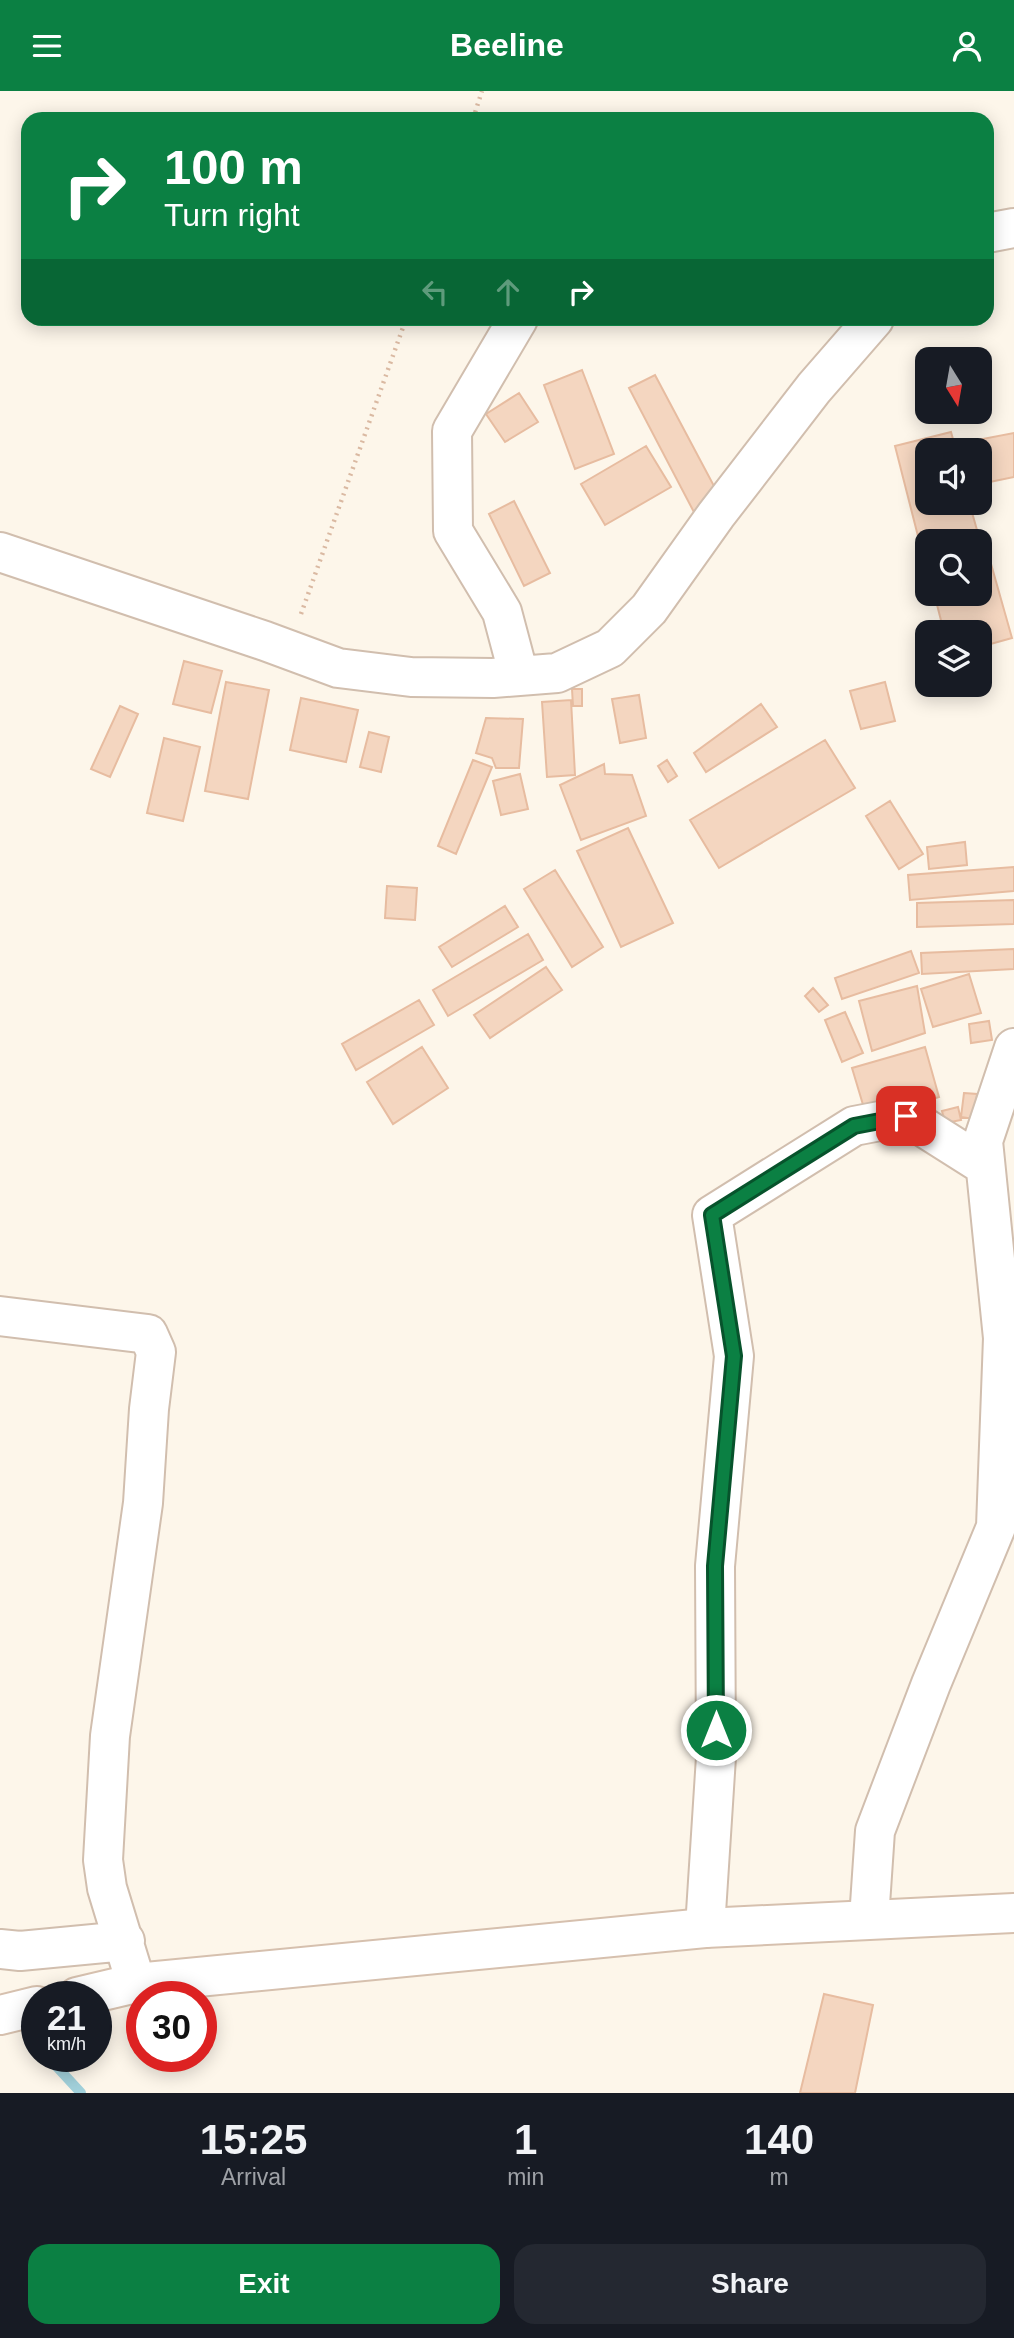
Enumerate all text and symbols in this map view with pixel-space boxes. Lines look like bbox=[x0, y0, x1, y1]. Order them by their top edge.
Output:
icon: menu bbox=[28, 27, 66, 65]
text: Beeline bbox=[450, 27, 564, 63]
icon: person bbox=[948, 27, 986, 65]
icon: right bbox=[49, 140, 140, 231]
text: 100 m bbox=[164, 140, 303, 194]
text: Turn right bbox=[164, 197, 300, 233]
icon: left bbox=[416, 273, 454, 311]
icon: ahead bbox=[489, 273, 527, 311]
icon: right bbox=[562, 273, 600, 311]
north arrow bbox=[915, 347, 992, 423]
map controls bbox=[915, 347, 992, 697]
button: sound bbox=[915, 438, 992, 515]
button: search bbox=[915, 529, 992, 606]
button: layers bbox=[915, 620, 992, 697]
pin bbox=[876, 1086, 936, 1146]
icon: arrive bbox=[887, 1097, 925, 1135]
position arrow bbox=[679, 1693, 753, 1767]
speed limit sign: 30 bbox=[126, 1981, 217, 2072]
text: 21 bbox=[47, 1998, 86, 2037]
text: km/h bbox=[47, 2034, 86, 2054]
text: 15:25 bbox=[200, 2116, 307, 2163]
text: 1 bbox=[514, 2116, 537, 2163]
text: 140 bbox=[744, 2116, 814, 2163]
text: Arrival bbox=[221, 2164, 286, 2190]
text: min bbox=[507, 2164, 544, 2190]
text: m bbox=[770, 2164, 789, 2190]
button: Exit bbox=[28, 2244, 500, 2324]
button: Share bbox=[514, 2244, 986, 2324]

